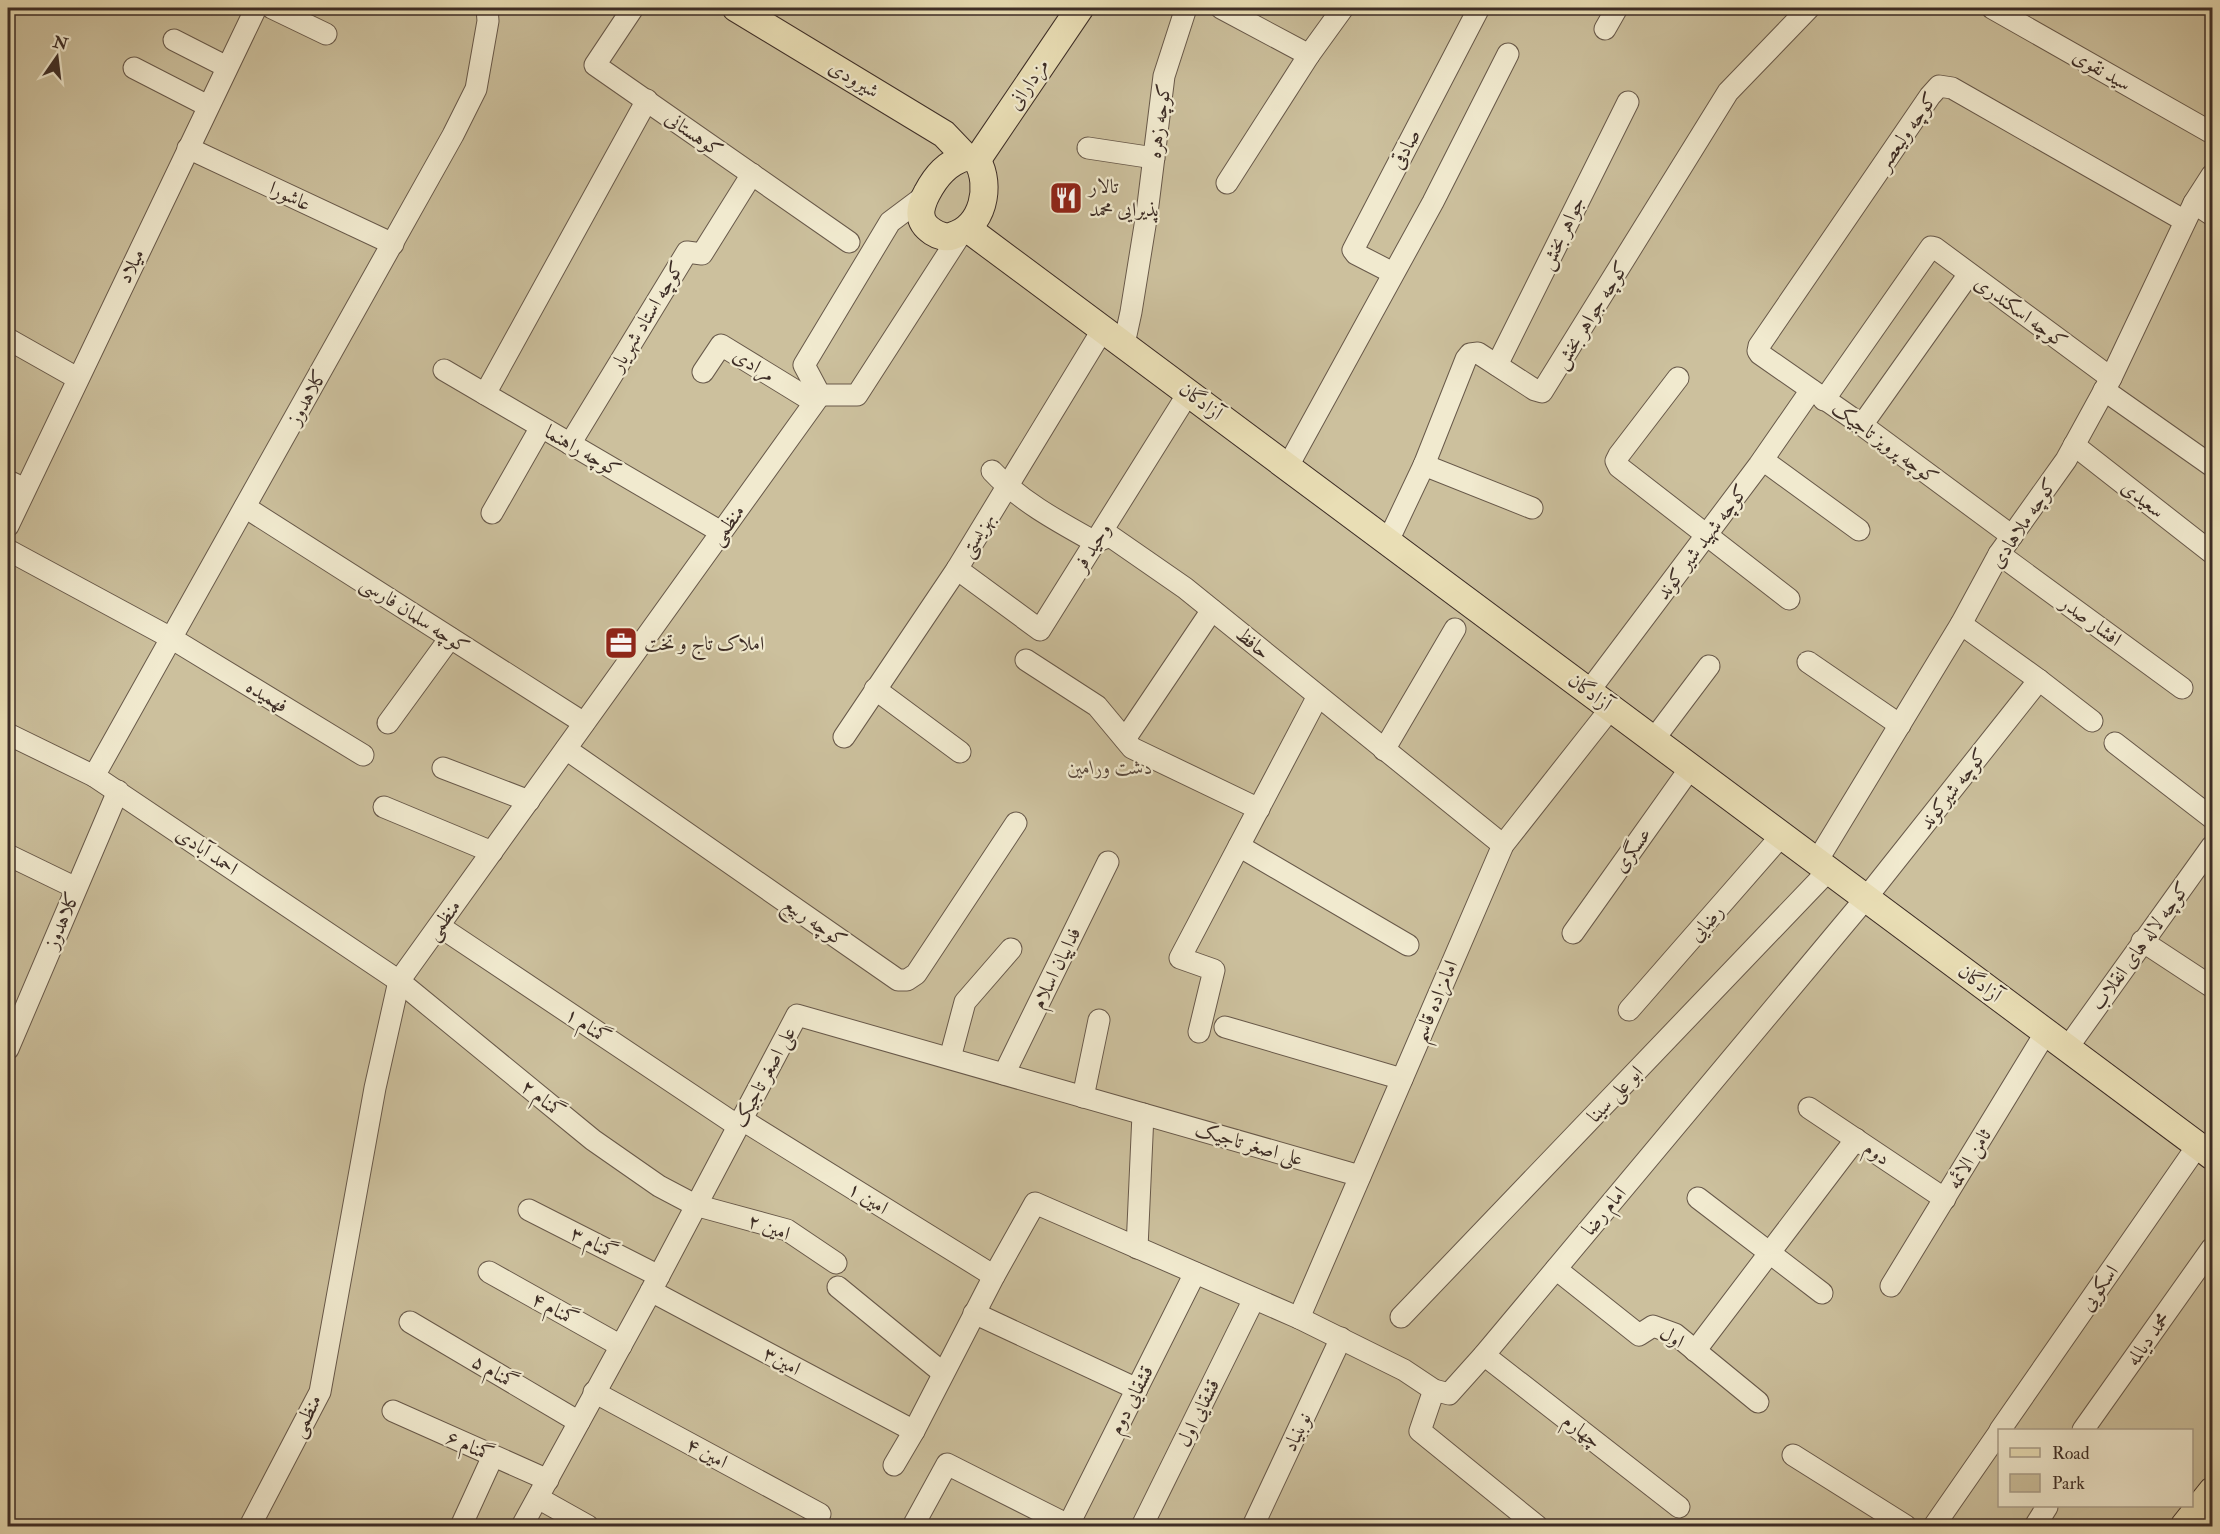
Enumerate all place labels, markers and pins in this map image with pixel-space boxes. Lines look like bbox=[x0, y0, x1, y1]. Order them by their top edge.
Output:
place label: تالار پذیرایی محمد bbox=[1087, 174, 1159, 223]
restaurant icon: تالار پذیرایی محمد bbox=[1048, 180, 1084, 216]
office icon: املاک تاج و تخت bbox=[603, 625, 639, 661]
place label: املاک تاج و تخت bbox=[644, 631, 764, 661]

